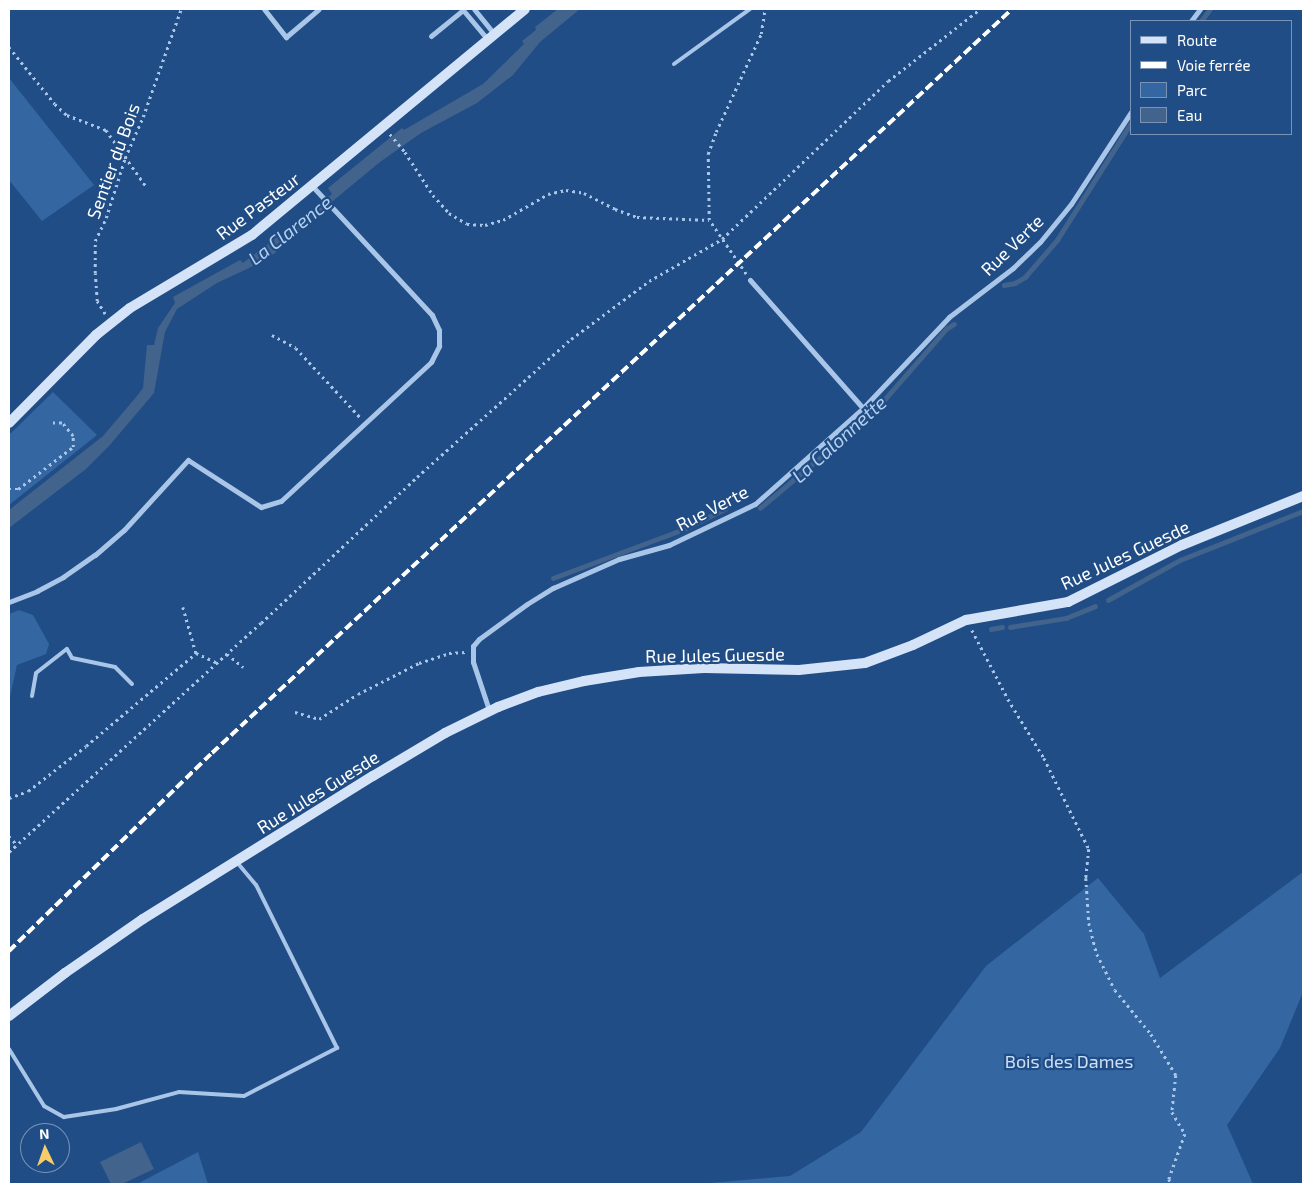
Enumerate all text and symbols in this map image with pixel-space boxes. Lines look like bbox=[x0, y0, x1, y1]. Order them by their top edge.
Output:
legend bbox=[1130, 20, 1292, 135]
text: Route bbox=[1177, 31, 1217, 49]
text: Voie ferrée bbox=[1177, 56, 1251, 74]
text: Parc bbox=[1177, 81, 1207, 99]
street label: Sentier du Bois bbox=[82, 100, 144, 222]
text: Eau bbox=[1177, 106, 1202, 124]
street label: Rue Pasteur bbox=[212, 168, 304, 244]
water label: La Clarence bbox=[244, 190, 336, 270]
street label: Rue Verte bbox=[976, 210, 1048, 280]
water label: La Calonnette bbox=[787, 391, 891, 487]
street label: Rue Verte bbox=[672, 481, 752, 535]
street label: Rue Jules Guesde bbox=[1057, 516, 1193, 594]
street label: Rue Jules Guesde bbox=[645, 643, 785, 667]
street label: Rue Jules Guesde bbox=[253, 746, 383, 838]
park label: Bois des Dames bbox=[1005, 1050, 1133, 1072]
north arrow bbox=[20, 1123, 70, 1173]
text: N bbox=[39, 1125, 50, 1142]

